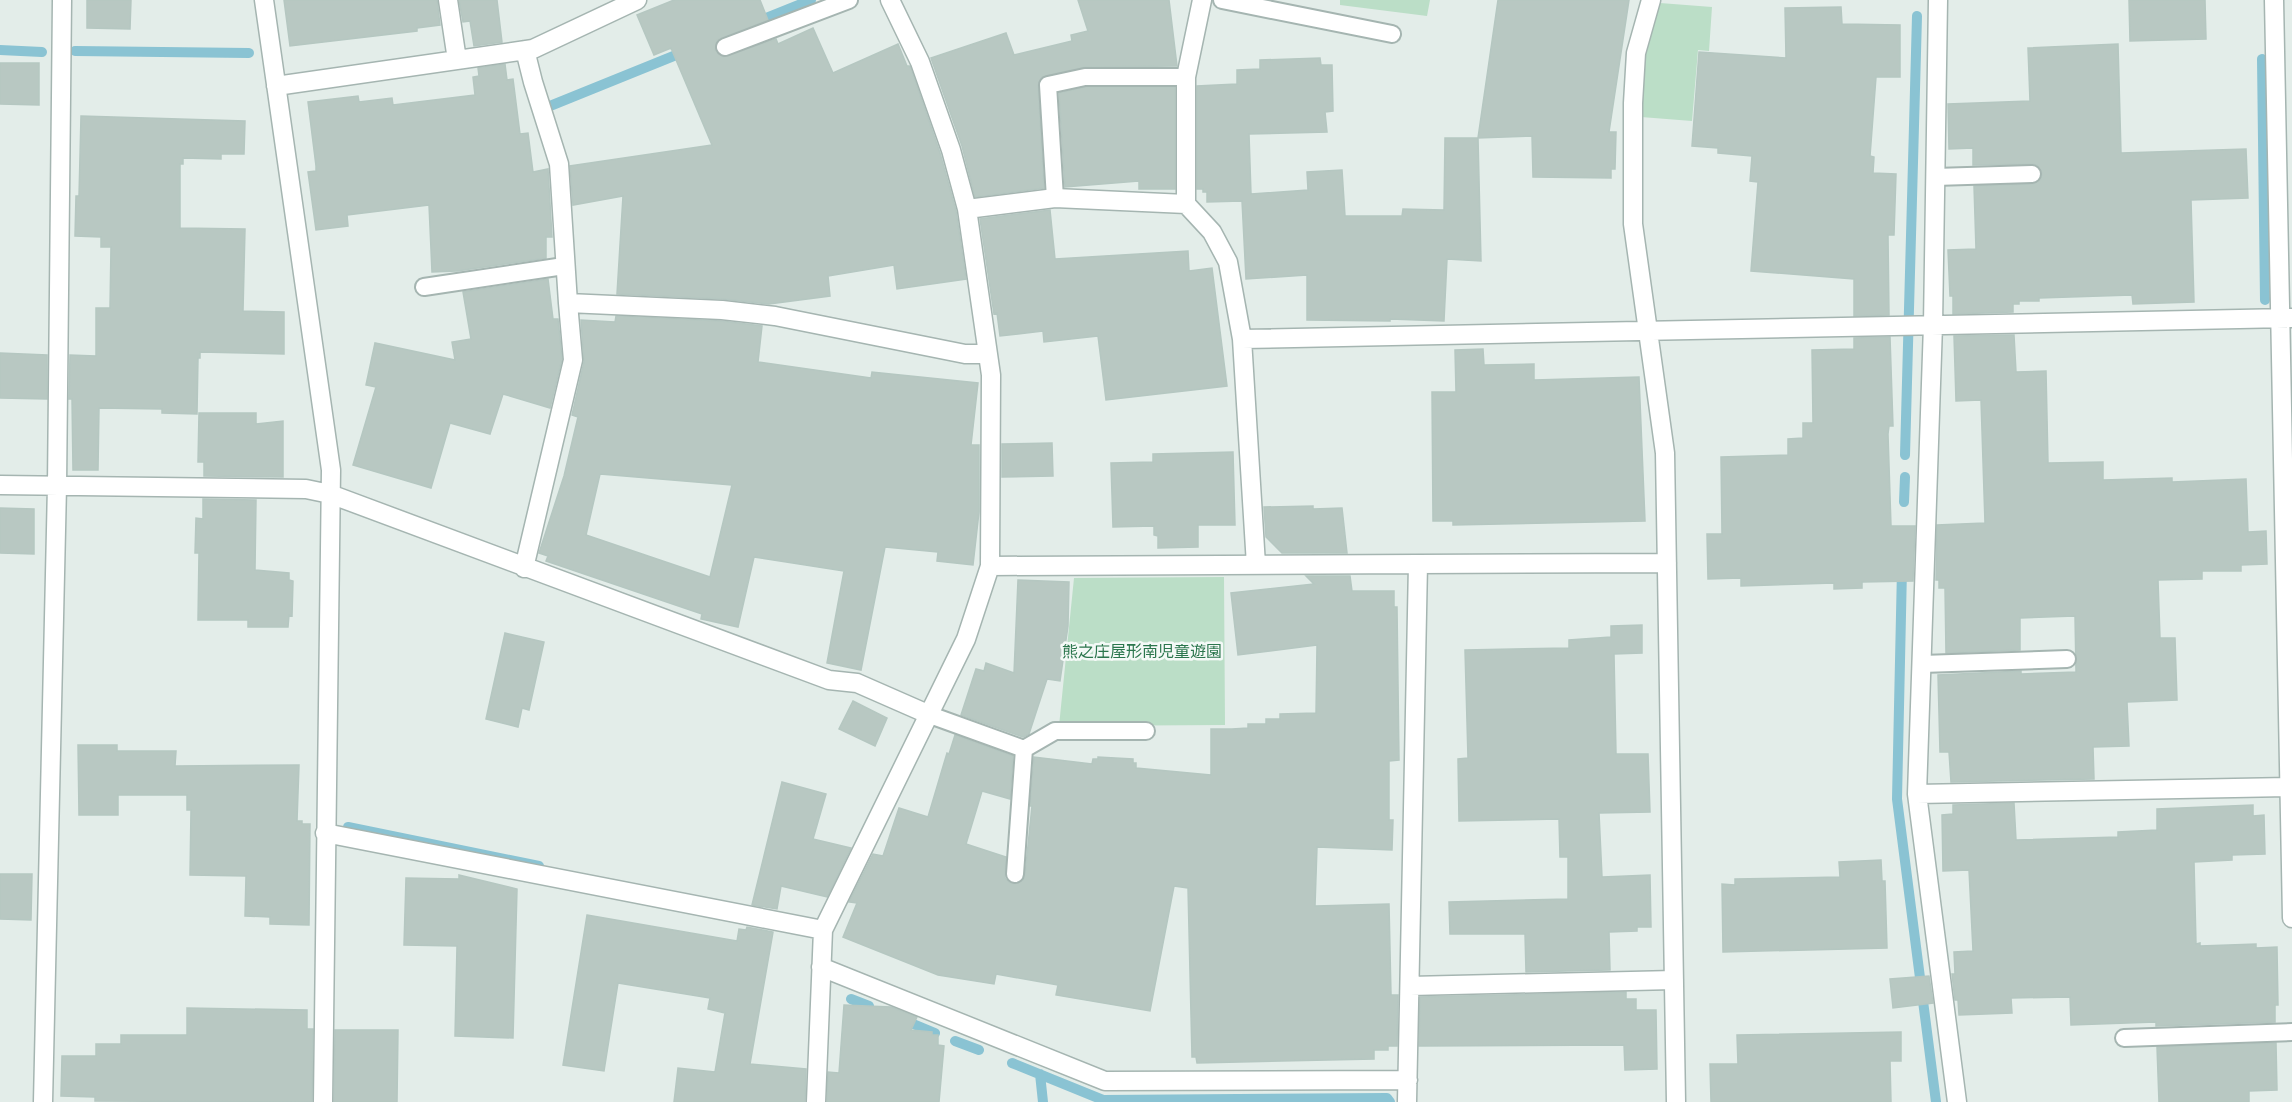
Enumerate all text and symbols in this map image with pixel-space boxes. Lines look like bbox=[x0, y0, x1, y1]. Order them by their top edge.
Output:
park label: 熊之庄屋形南児童遊園 bbox=[1062, 640, 1222, 662]

